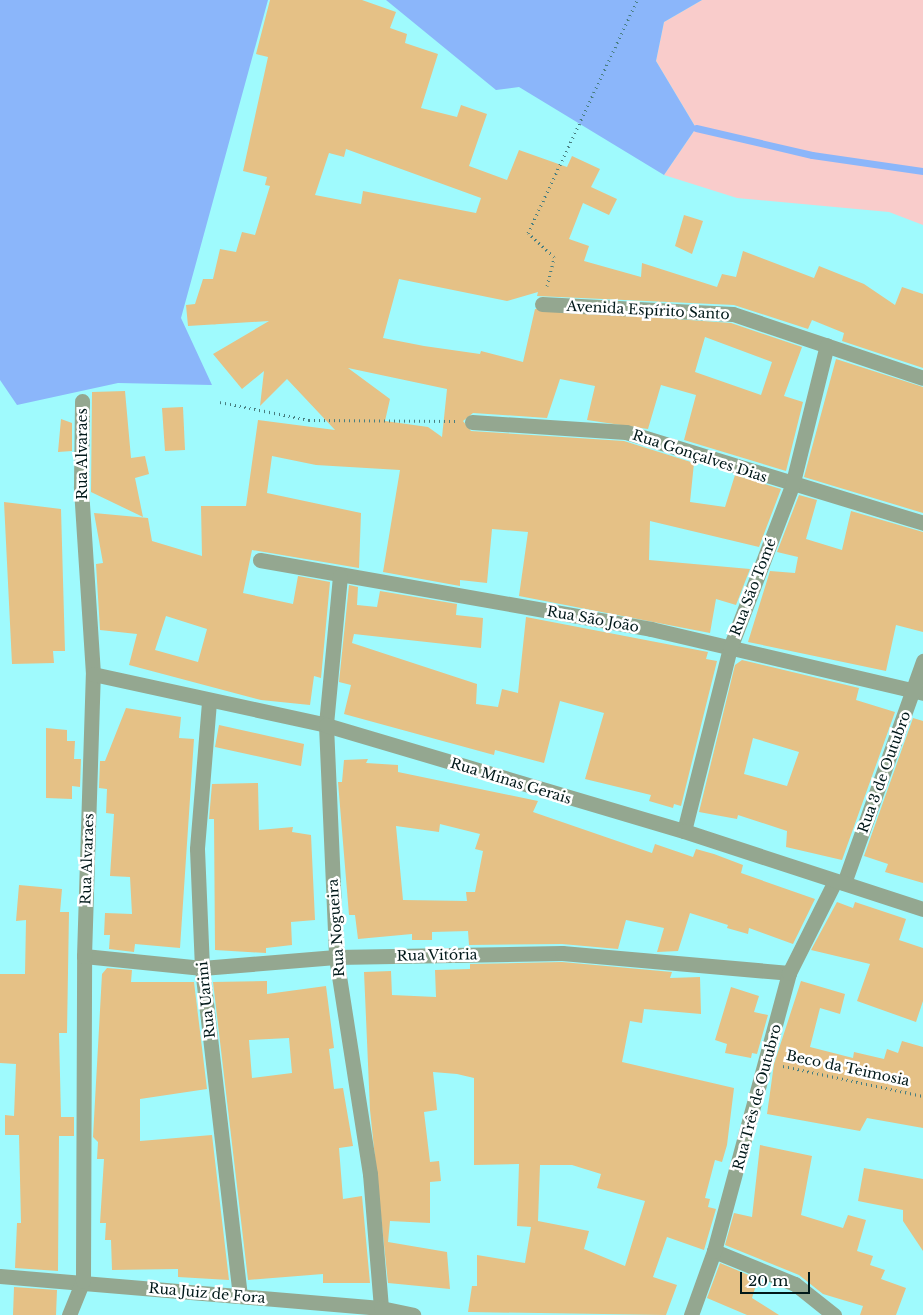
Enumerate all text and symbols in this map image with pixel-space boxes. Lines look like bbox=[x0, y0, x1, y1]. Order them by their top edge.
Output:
street label: Avenida Espírito Santo bbox=[566, 297, 730, 323]
street label: Rua Alvaraes bbox=[74, 408, 90, 500]
street label: Rua Gonçalves Dias bbox=[630, 426, 770, 486]
street label: Rua São Tomé bbox=[727, 535, 779, 639]
street label: Rua São João bbox=[546, 603, 640, 635]
street label: Rua 3 de Outubro bbox=[854, 709, 914, 835]
street label: Rua Minas Gerais bbox=[448, 755, 574, 807]
street label: Rua Alvaraes bbox=[77, 813, 97, 905]
street label: Rua Nogueira bbox=[324, 878, 348, 978]
street label: Rua Vitória bbox=[396, 946, 478, 964]
street label: Rua Uarini bbox=[194, 961, 218, 1039]
street label: Rua Três de Outubro bbox=[729, 1022, 785, 1172]
street label: Beco da Teimosia bbox=[785, 1047, 911, 1089]
scale bar bbox=[743, 1262, 813, 1294]
text: 20 m bbox=[748, 1271, 788, 1290]
street label: Rua Juiz de Fora bbox=[148, 1280, 266, 1306]

